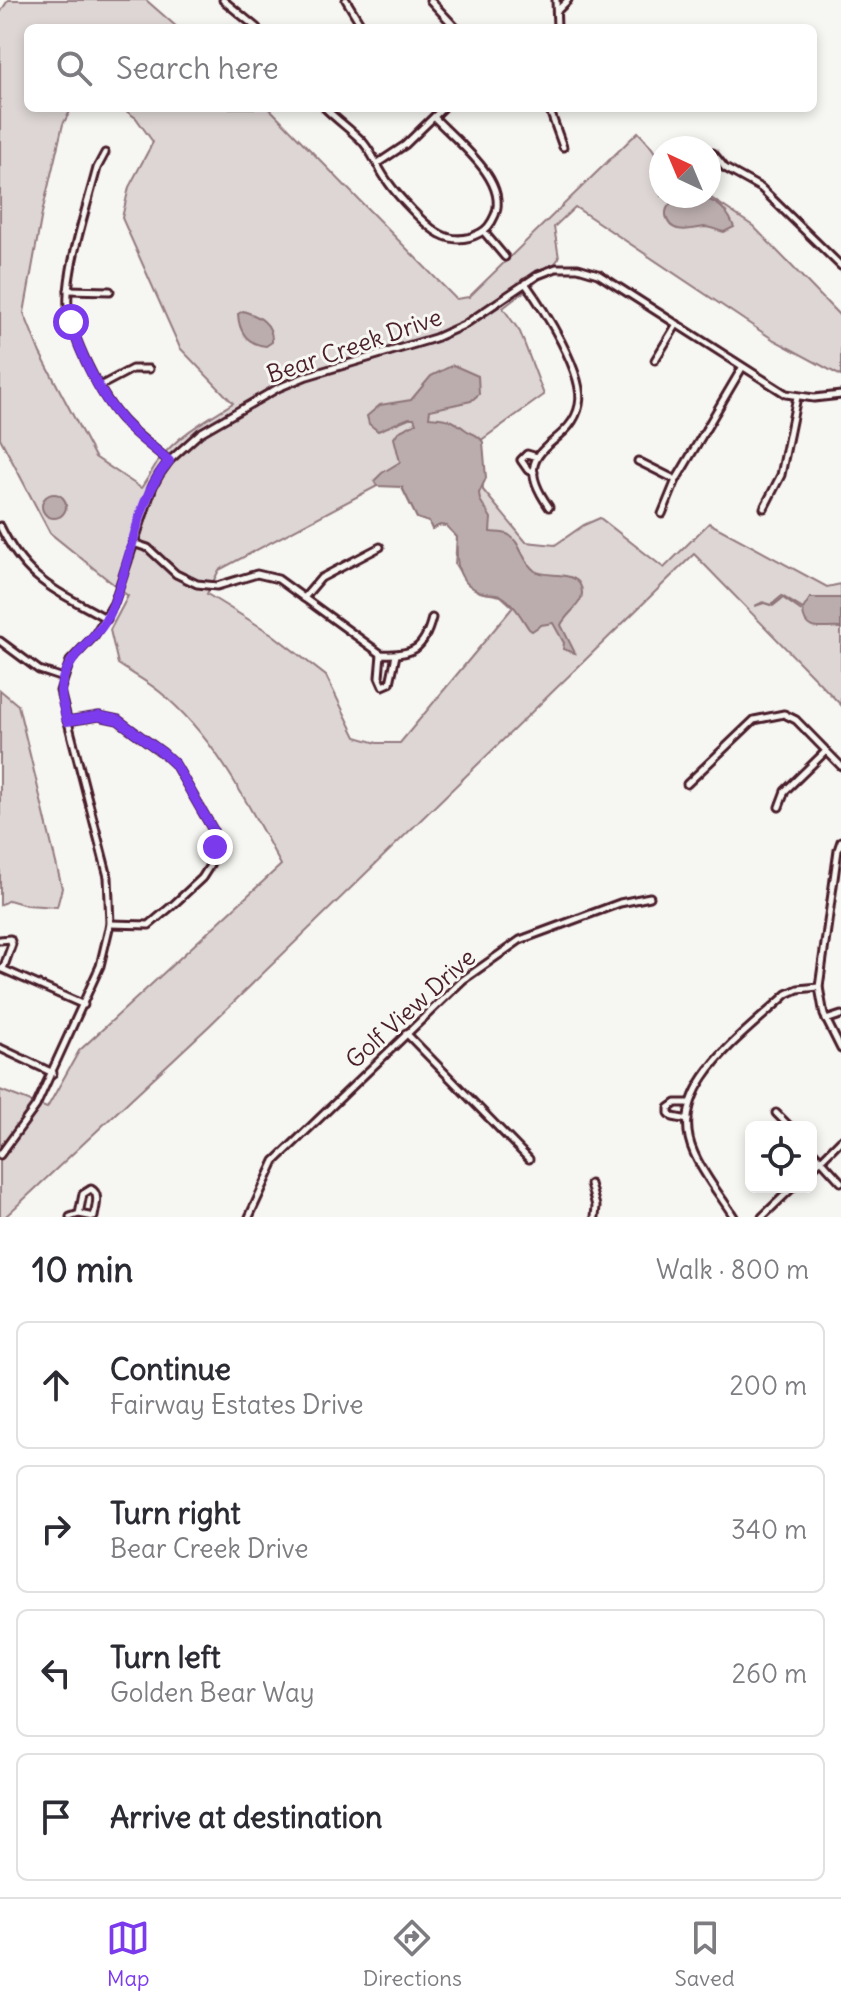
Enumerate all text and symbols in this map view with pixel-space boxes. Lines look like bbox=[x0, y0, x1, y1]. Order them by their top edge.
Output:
search box bbox=[24, 24, 817, 112]
icon: search bbox=[52, 46, 96, 90]
text: Search here bbox=[116, 49, 279, 87]
north arrow bbox=[649, 136, 721, 208]
street label: Bear Creek Drive bbox=[263, 301, 445, 389]
route start bbox=[53, 304, 89, 340]
route end bbox=[197, 829, 233, 865]
street label: Golf View Drive bbox=[339, 942, 481, 1074]
map controls bbox=[745, 1121, 817, 1193]
button: locate bbox=[745, 1121, 817, 1193]
text: 10 min bbox=[32, 1248, 133, 1291]
text: Walk · 800 m bbox=[656, 1253, 809, 1286]
text: Continue bbox=[110, 1350, 231, 1388]
icon: ahead bbox=[34, 1363, 78, 1407]
text: 200 m bbox=[730, 1369, 807, 1402]
text: Fairway Estates Drive bbox=[110, 1388, 364, 1421]
text: Turn right bbox=[110, 1494, 241, 1532]
icon: right bbox=[34, 1507, 78, 1551]
text: 340 m bbox=[731, 1513, 807, 1546]
text: Bear Creek Drive bbox=[110, 1532, 308, 1565]
text: Turn left bbox=[110, 1638, 221, 1676]
icon: left bbox=[34, 1651, 78, 1695]
text: 260 m bbox=[732, 1657, 807, 1690]
text: Golden Bear Way bbox=[110, 1676, 315, 1709]
icon: arrive bbox=[34, 1795, 78, 1839]
text: Arrive at destination bbox=[110, 1798, 382, 1836]
tab: Map bbox=[106, 1916, 150, 1992]
tab: Directions bbox=[363, 1916, 462, 1992]
tab: Saved bbox=[674, 1916, 735, 1992]

